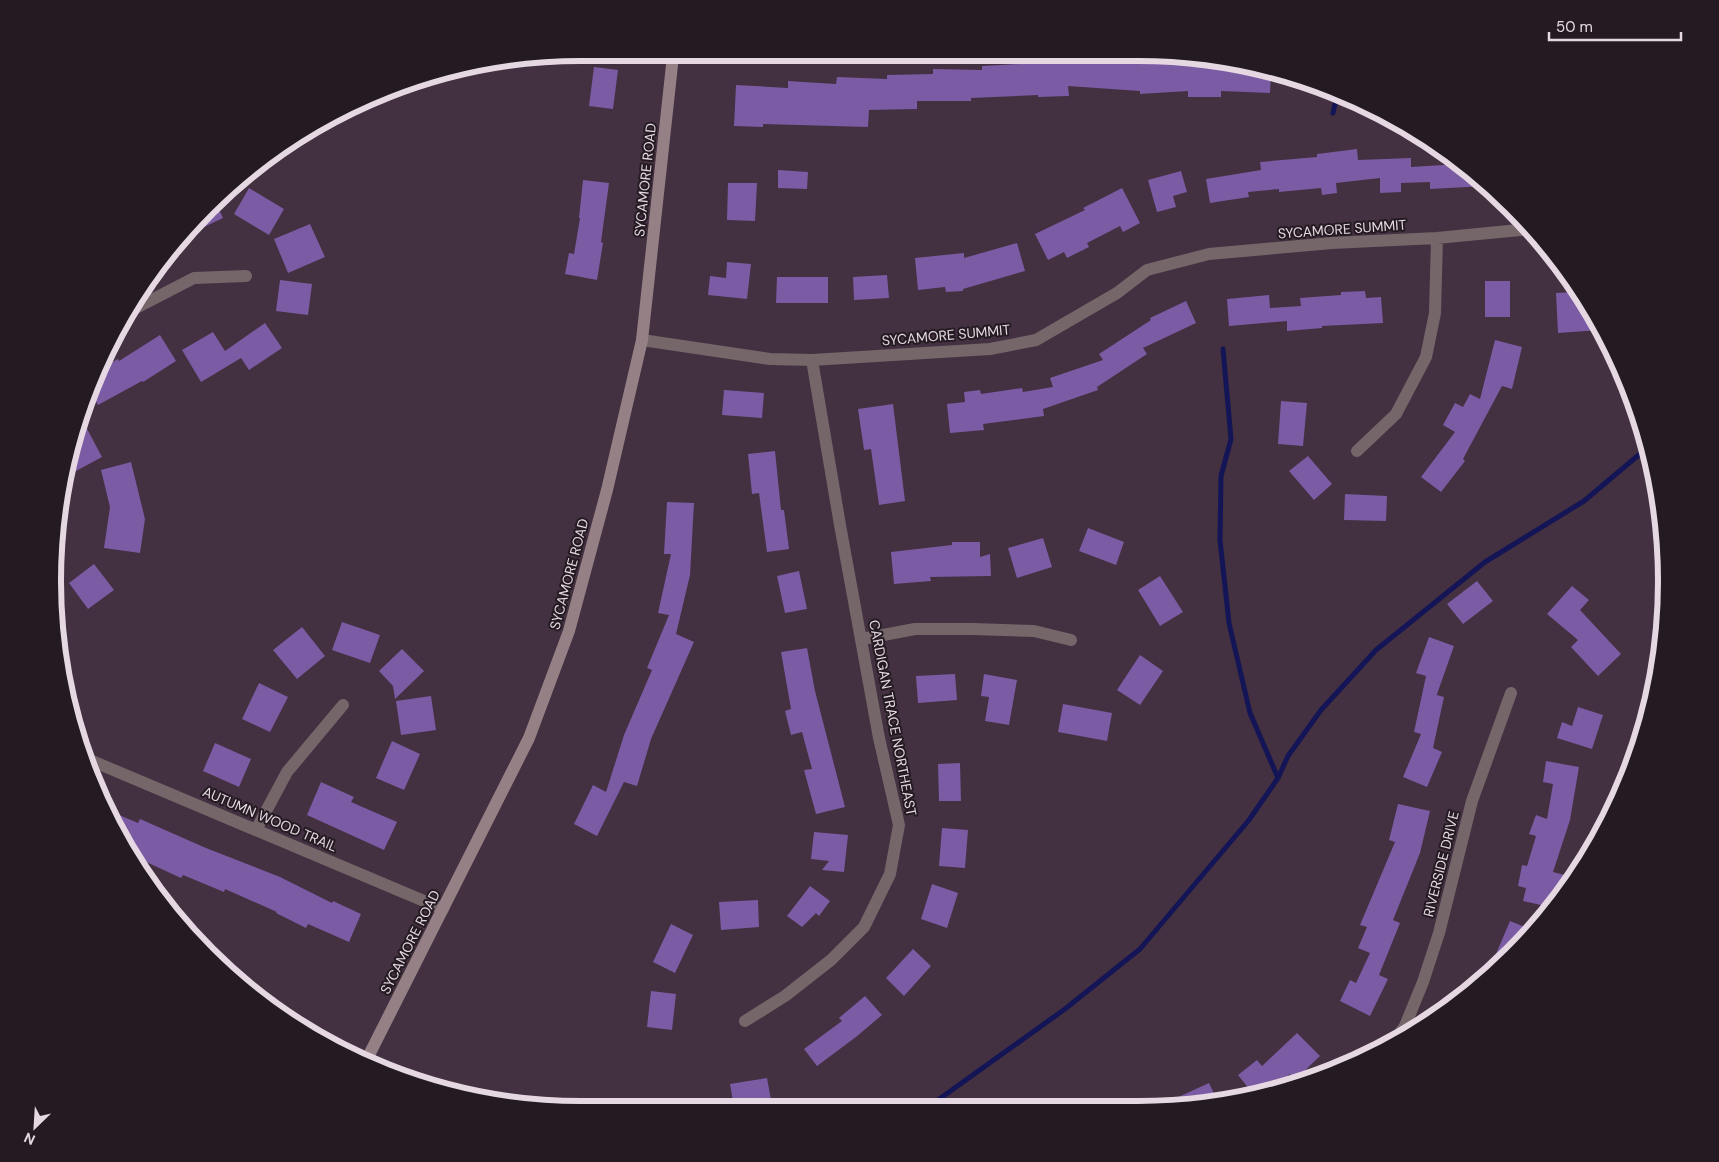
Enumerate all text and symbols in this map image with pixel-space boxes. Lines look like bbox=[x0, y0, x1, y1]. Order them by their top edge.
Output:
scale bar bbox=[1549, 10, 1682, 42]
text: 50 m bbox=[1556, 17, 1593, 37]
street label: SYCAMORE ROAD bbox=[630, 122, 660, 238]
street label: SYCAMORE SUMMIT bbox=[1277, 216, 1407, 242]
street label: SYCAMORE SUMMIT bbox=[881, 320, 1011, 350]
street label: SYCAMORE ROAD bbox=[546, 517, 592, 631]
street label: CARDIGAN TRACE NORTHEAST bbox=[865, 618, 921, 818]
street label: AUTUMN WOOD TRAIL bbox=[200, 782, 340, 856]
street label: RIVERSIDE DRIVE bbox=[1419, 809, 1463, 919]
street label: SYCAMORE ROAD bbox=[376, 887, 444, 997]
north arrow bbox=[10, 1102, 60, 1152]
text: N bbox=[21, 1128, 38, 1149]

